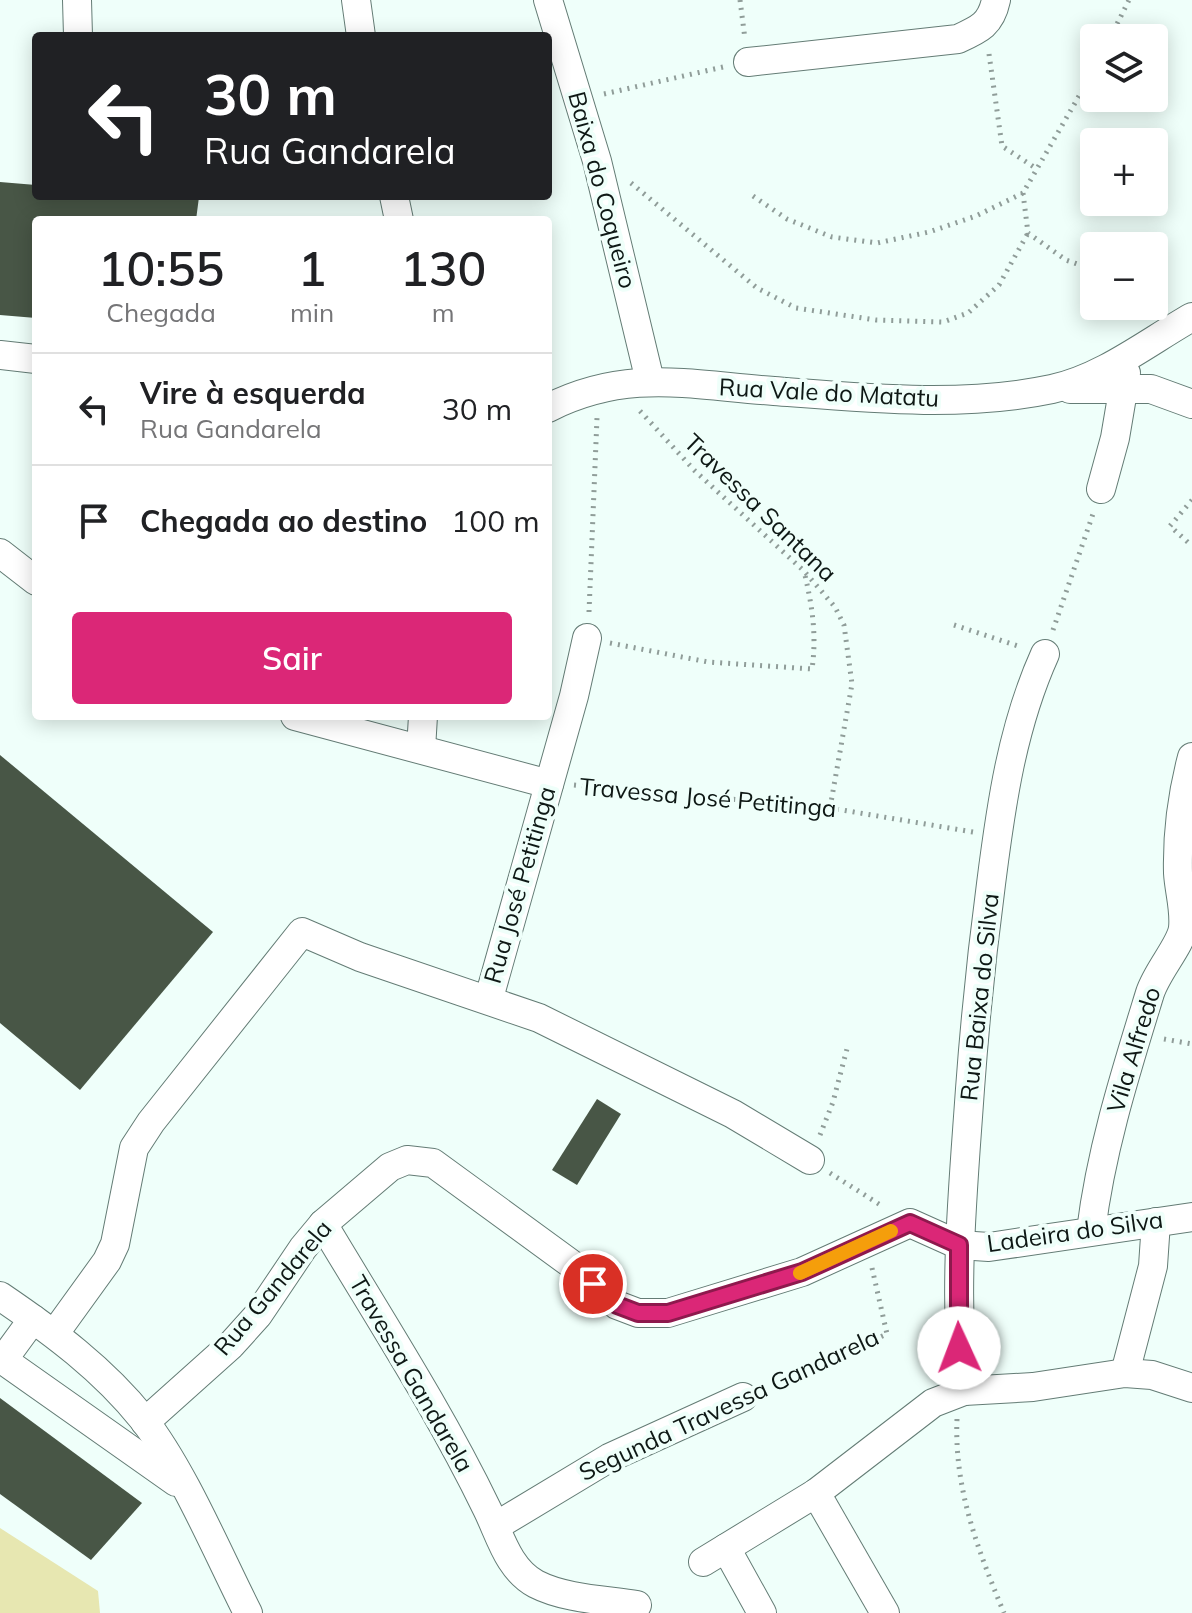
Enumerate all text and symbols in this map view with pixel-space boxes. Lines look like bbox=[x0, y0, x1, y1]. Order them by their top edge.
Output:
map controls bbox=[1080, 24, 1168, 320]
button: layers bbox=[1080, 24, 1168, 112]
text: 30 m bbox=[204, 59, 337, 129]
icon: left bbox=[72, 64, 176, 168]
street label: Baixa do Coqueiro bbox=[562, 88, 644, 292]
text: Rua Gandarela bbox=[204, 128, 455, 173]
button: + bbox=[1080, 128, 1168, 216]
button: − bbox=[1080, 232, 1168, 320]
text: 10:55 bbox=[98, 238, 224, 298]
text: 1 bbox=[298, 238, 326, 298]
text: 130 bbox=[400, 238, 486, 298]
text: Chegada bbox=[106, 296, 216, 329]
text: min bbox=[290, 296, 334, 329]
text: m bbox=[432, 296, 455, 329]
street label: Rua Vale do Matatu bbox=[718, 371, 940, 413]
text: Vire à esquerda bbox=[140, 374, 366, 412]
icon: left bbox=[72, 387, 116, 431]
text: 30 m bbox=[442, 390, 512, 428]
text: Rua Gandarela bbox=[140, 412, 322, 445]
street label: Travessa Santana bbox=[678, 427, 843, 588]
icon: arrive bbox=[72, 499, 116, 543]
text: Chegada ao destino bbox=[140, 502, 427, 540]
text: 100 m bbox=[451, 502, 539, 540]
button: Sair bbox=[72, 612, 512, 704]
street label: Travessa José Petitinga bbox=[578, 771, 838, 823]
street label: Rua José Petitinga bbox=[477, 783, 561, 987]
street label: Rua Baixa do Silva bbox=[953, 892, 1005, 1102]
street label: Vila Alfredo bbox=[1100, 983, 1166, 1116]
street label: Ladeira do Silva bbox=[985, 1204, 1165, 1258]
street label: Rua Gandarela bbox=[207, 1213, 338, 1361]
pin bbox=[559, 1250, 627, 1318]
icon: arrive bbox=[571, 1262, 615, 1306]
street label: Travessa Gandarela bbox=[343, 1270, 480, 1477]
position arrow bbox=[917, 1306, 1001, 1390]
street label: Segunda Travessa Gandarela bbox=[574, 1321, 883, 1487]

